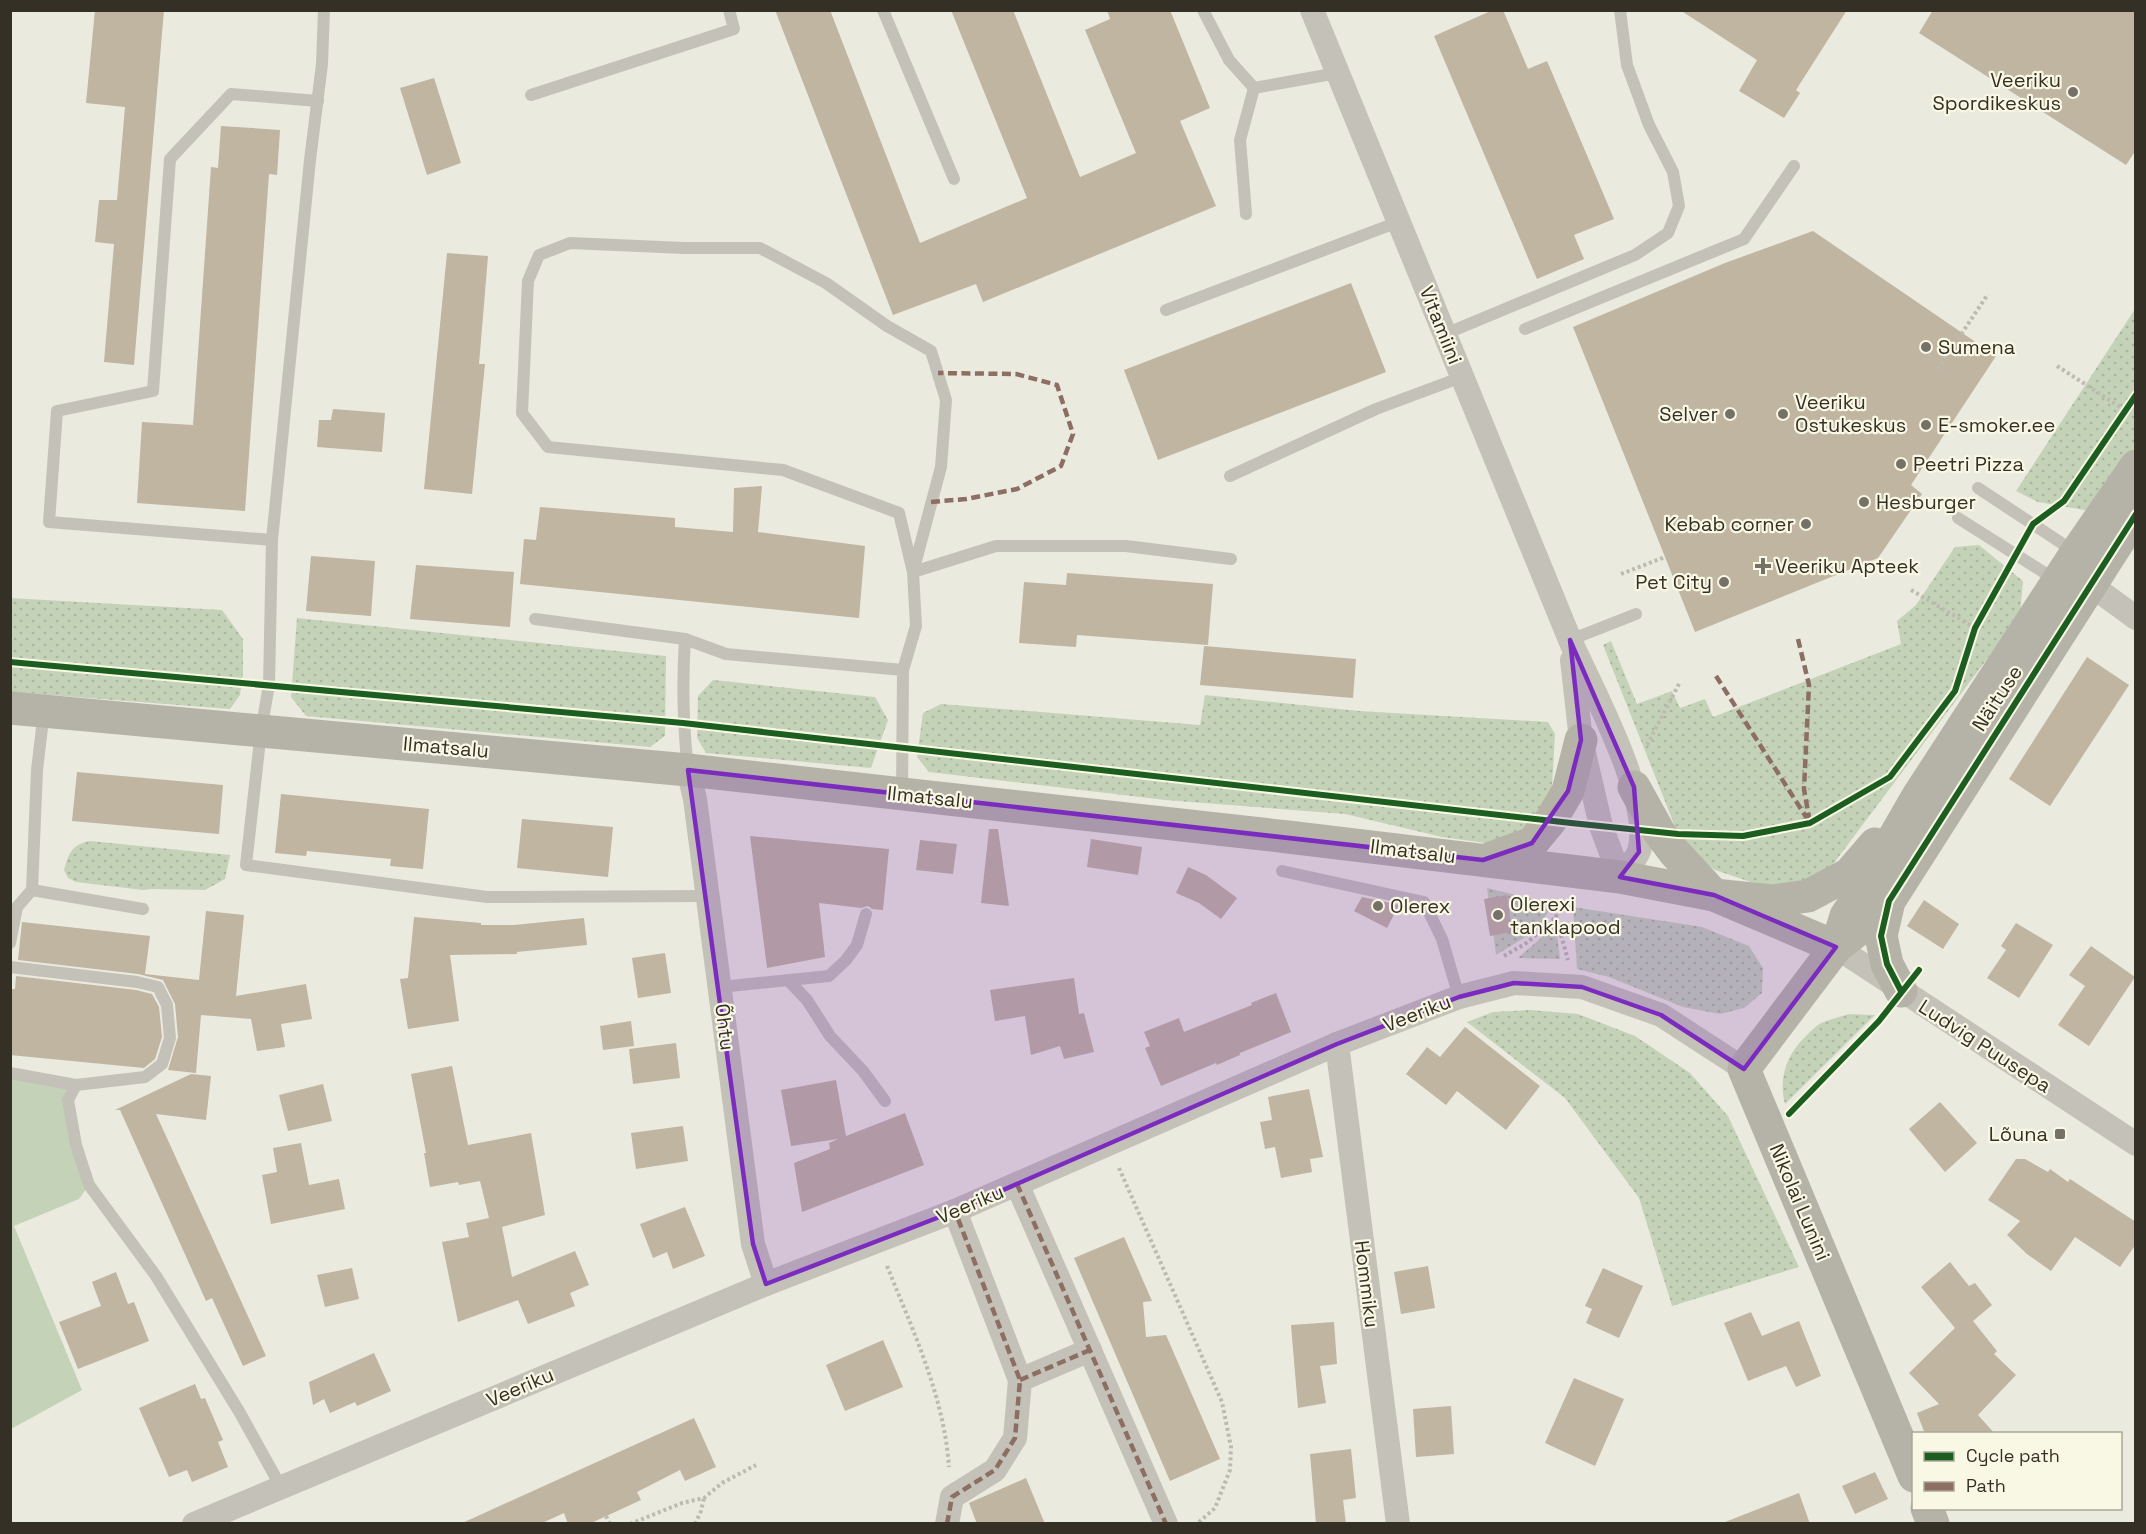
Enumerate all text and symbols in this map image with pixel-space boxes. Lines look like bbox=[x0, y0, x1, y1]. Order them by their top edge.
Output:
place label: Veeriku Spordikeskus bbox=[1932, 67, 2061, 116]
marker: Veeriku Spordikeskus bbox=[2066, 85, 2080, 99]
street label: Vitamiini bbox=[1414, 282, 1468, 368]
place label: Sumena bbox=[1938, 334, 2015, 360]
marker: Sumena bbox=[1919, 340, 1933, 354]
place label: Veeriku Ostukeskus bbox=[1795, 389, 1906, 438]
place label: Selver bbox=[1659, 401, 1718, 427]
marker: Selver bbox=[1723, 407, 1737, 421]
marker: Veeriku Ostukeskus bbox=[1776, 407, 1790, 421]
place label: E-smoker.ee bbox=[1938, 412, 2055, 438]
marker: E-smoker.ee bbox=[1919, 418, 1933, 432]
place label: Peetri Pizza bbox=[1913, 451, 2024, 477]
marker: Peetri Pizza bbox=[1894, 457, 1908, 471]
place label: Hesburger bbox=[1876, 489, 1976, 515]
marker: Hesburger bbox=[1857, 495, 1871, 509]
place label: Kebab corner bbox=[1664, 511, 1794, 537]
marker: Kebab corner bbox=[1799, 517, 1813, 531]
place label: Veeriku Apteek bbox=[1775, 553, 1919, 579]
marker: Veeriku Apteek bbox=[1756, 559, 1770, 573]
place label: Pet City bbox=[1635, 569, 1712, 595]
marker: Pet City bbox=[1717, 575, 1731, 589]
street label: Näituse bbox=[1966, 660, 2028, 736]
street label: Ilmatsalu bbox=[402, 730, 490, 764]
street label: Ilmatsalu bbox=[886, 780, 974, 814]
street label: Ilmatsalu bbox=[1369, 833, 1457, 869]
place label: Olerexi tanklapood bbox=[1510, 891, 1621, 940]
place label: Olerex bbox=[1390, 893, 1450, 919]
marker: Olerex bbox=[1371, 899, 1385, 913]
marker: Olerexi tanklapood bbox=[1491, 908, 1505, 922]
street label: Veeriku bbox=[1379, 988, 1455, 1038]
street label: Ludvig Puusepa bbox=[1914, 993, 2056, 1099]
street label: Õhtu bbox=[709, 1002, 741, 1052]
place label: Lõuna bbox=[1989, 1121, 2048, 1147]
marker: Lõuna bbox=[2053, 1127, 2067, 1141]
street label: Nikolai Lunini bbox=[1764, 1140, 1836, 1264]
street label: Veeriku bbox=[932, 1178, 1008, 1230]
street label: Hommiku bbox=[1349, 1239, 1385, 1329]
street label: Veeriku bbox=[482, 1361, 558, 1413]
legend bbox=[1912, 1432, 2122, 1510]
text: Cycle path bbox=[1966, 1444, 2060, 1467]
text: Path bbox=[1966, 1474, 2006, 1497]

